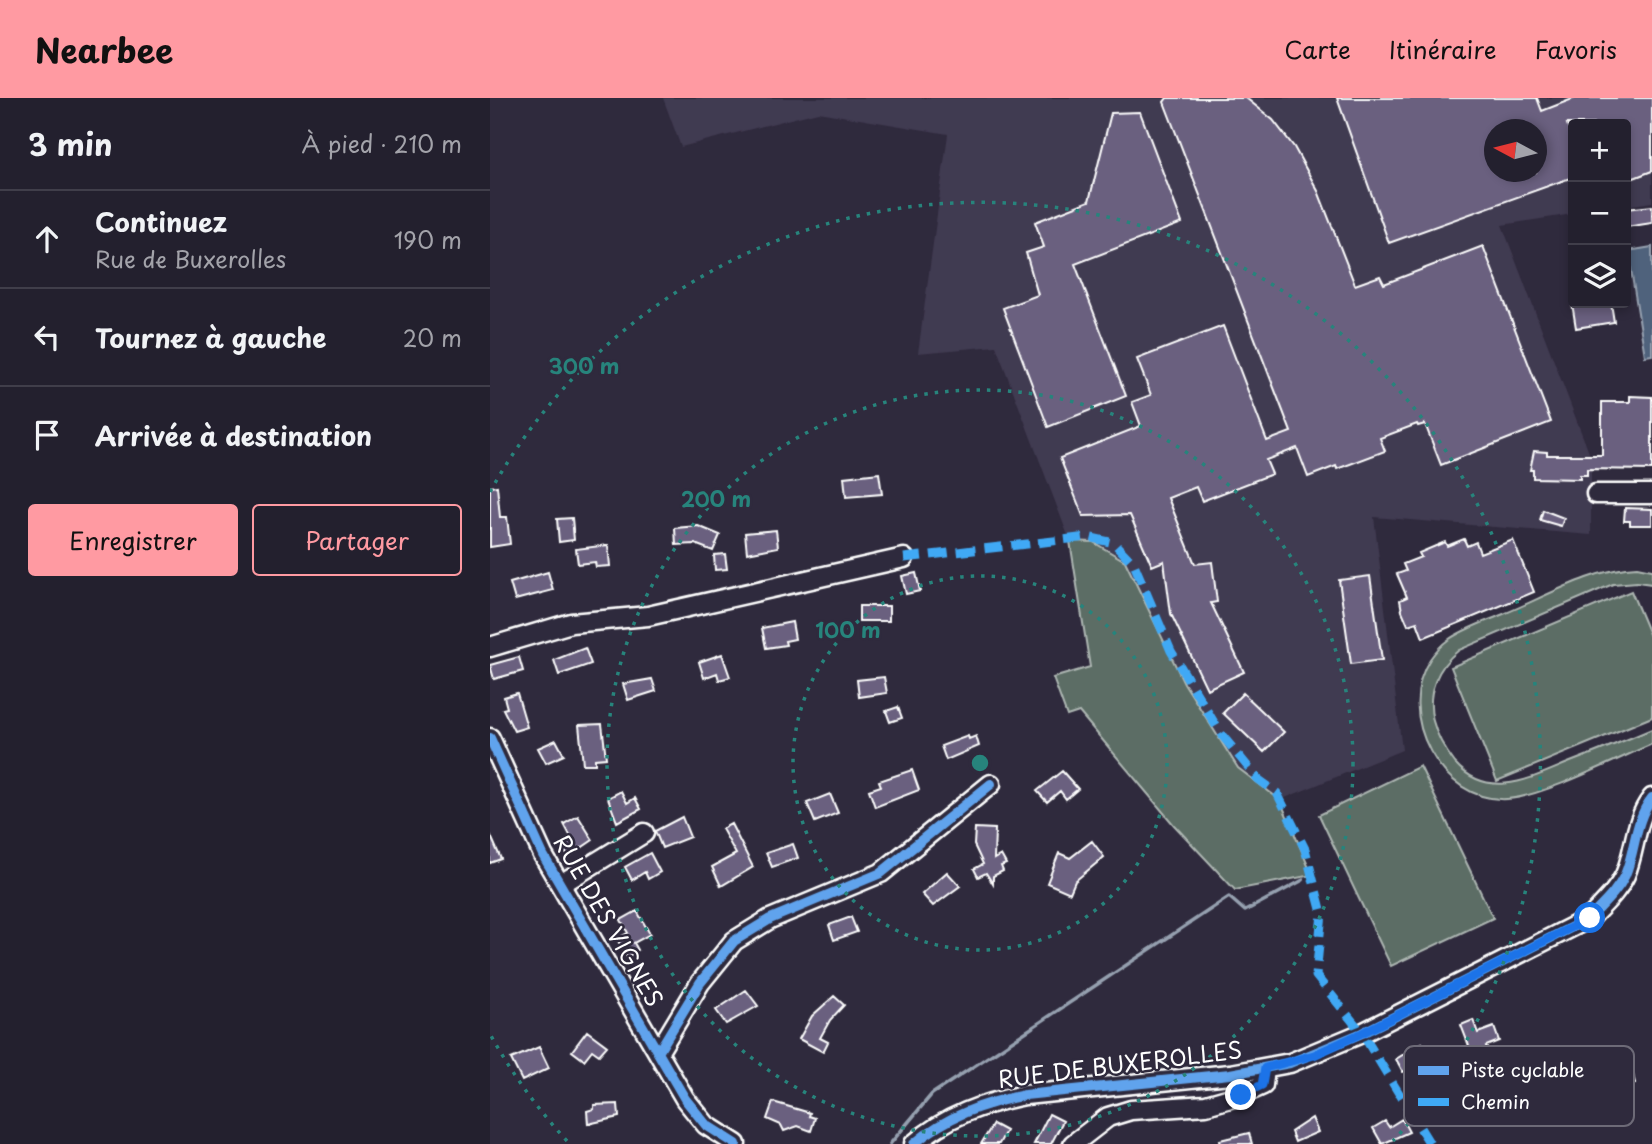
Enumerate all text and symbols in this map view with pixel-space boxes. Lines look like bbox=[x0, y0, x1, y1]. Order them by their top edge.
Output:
text: Nearbee bbox=[35, 24, 173, 74]
text: Carte bbox=[1284, 31, 1351, 67]
text: Itinéraire bbox=[1389, 31, 1497, 67]
text: Favoris bbox=[1535, 31, 1617, 67]
north arrow bbox=[1484, 119, 1547, 182]
map controls bbox=[1568, 119, 1631, 308]
button: + bbox=[1568, 119, 1631, 182]
text: 3 min bbox=[28, 121, 113, 166]
text: À pied · 210 m bbox=[301, 126, 462, 161]
button: − bbox=[1568, 182, 1631, 245]
text: Continuez bbox=[95, 202, 227, 241]
icon: ahead bbox=[28, 220, 66, 258]
text: 190 m bbox=[394, 222, 462, 257]
text: Rue de Buxerolles bbox=[95, 241, 286, 276]
button: layers bbox=[1568, 245, 1631, 308]
icon: left bbox=[28, 318, 66, 356]
text: Tournez à gauche bbox=[95, 318, 326, 357]
text: 20 m bbox=[403, 320, 462, 355]
text: 300 m bbox=[549, 349, 619, 381]
icon: arrive bbox=[28, 416, 66, 454]
text: Arrivée à destination bbox=[95, 416, 372, 455]
text: 200 m bbox=[681, 482, 751, 514]
button: Enregistrer bbox=[28, 504, 238, 576]
button: Partager bbox=[252, 504, 462, 576]
text: 100 m bbox=[815, 613, 881, 645]
centre of rings bbox=[968, 751, 992, 775]
street label: RUE DES VIGNES bbox=[546, 827, 673, 1013]
route start bbox=[1574, 902, 1605, 933]
street label: RUE DE BUXEROLLES bbox=[996, 1031, 1244, 1096]
legend bbox=[1404, 1046, 1634, 1126]
text: Piste cyclable bbox=[1461, 1055, 1584, 1083]
route end bbox=[1225, 1079, 1256, 1110]
text: Chemin bbox=[1461, 1087, 1530, 1115]

